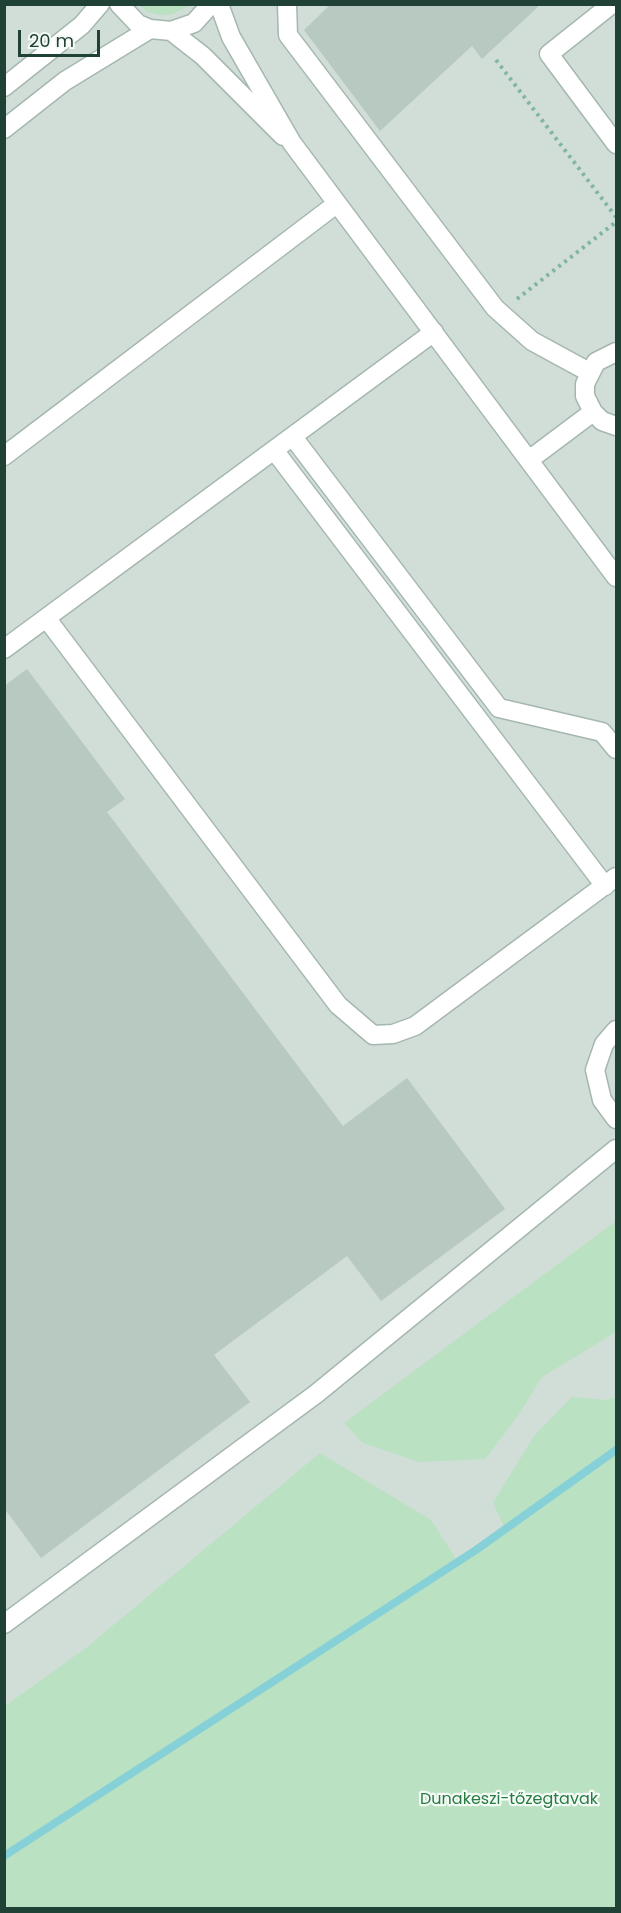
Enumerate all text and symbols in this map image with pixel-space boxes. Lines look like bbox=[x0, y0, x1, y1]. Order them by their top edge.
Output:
scale bar bbox=[21, 18, 104, 56]
text: 20 m bbox=[29, 28, 74, 53]
park label: Dunakeszi-tőzegtavak bbox=[420, 1790, 598, 1810]

